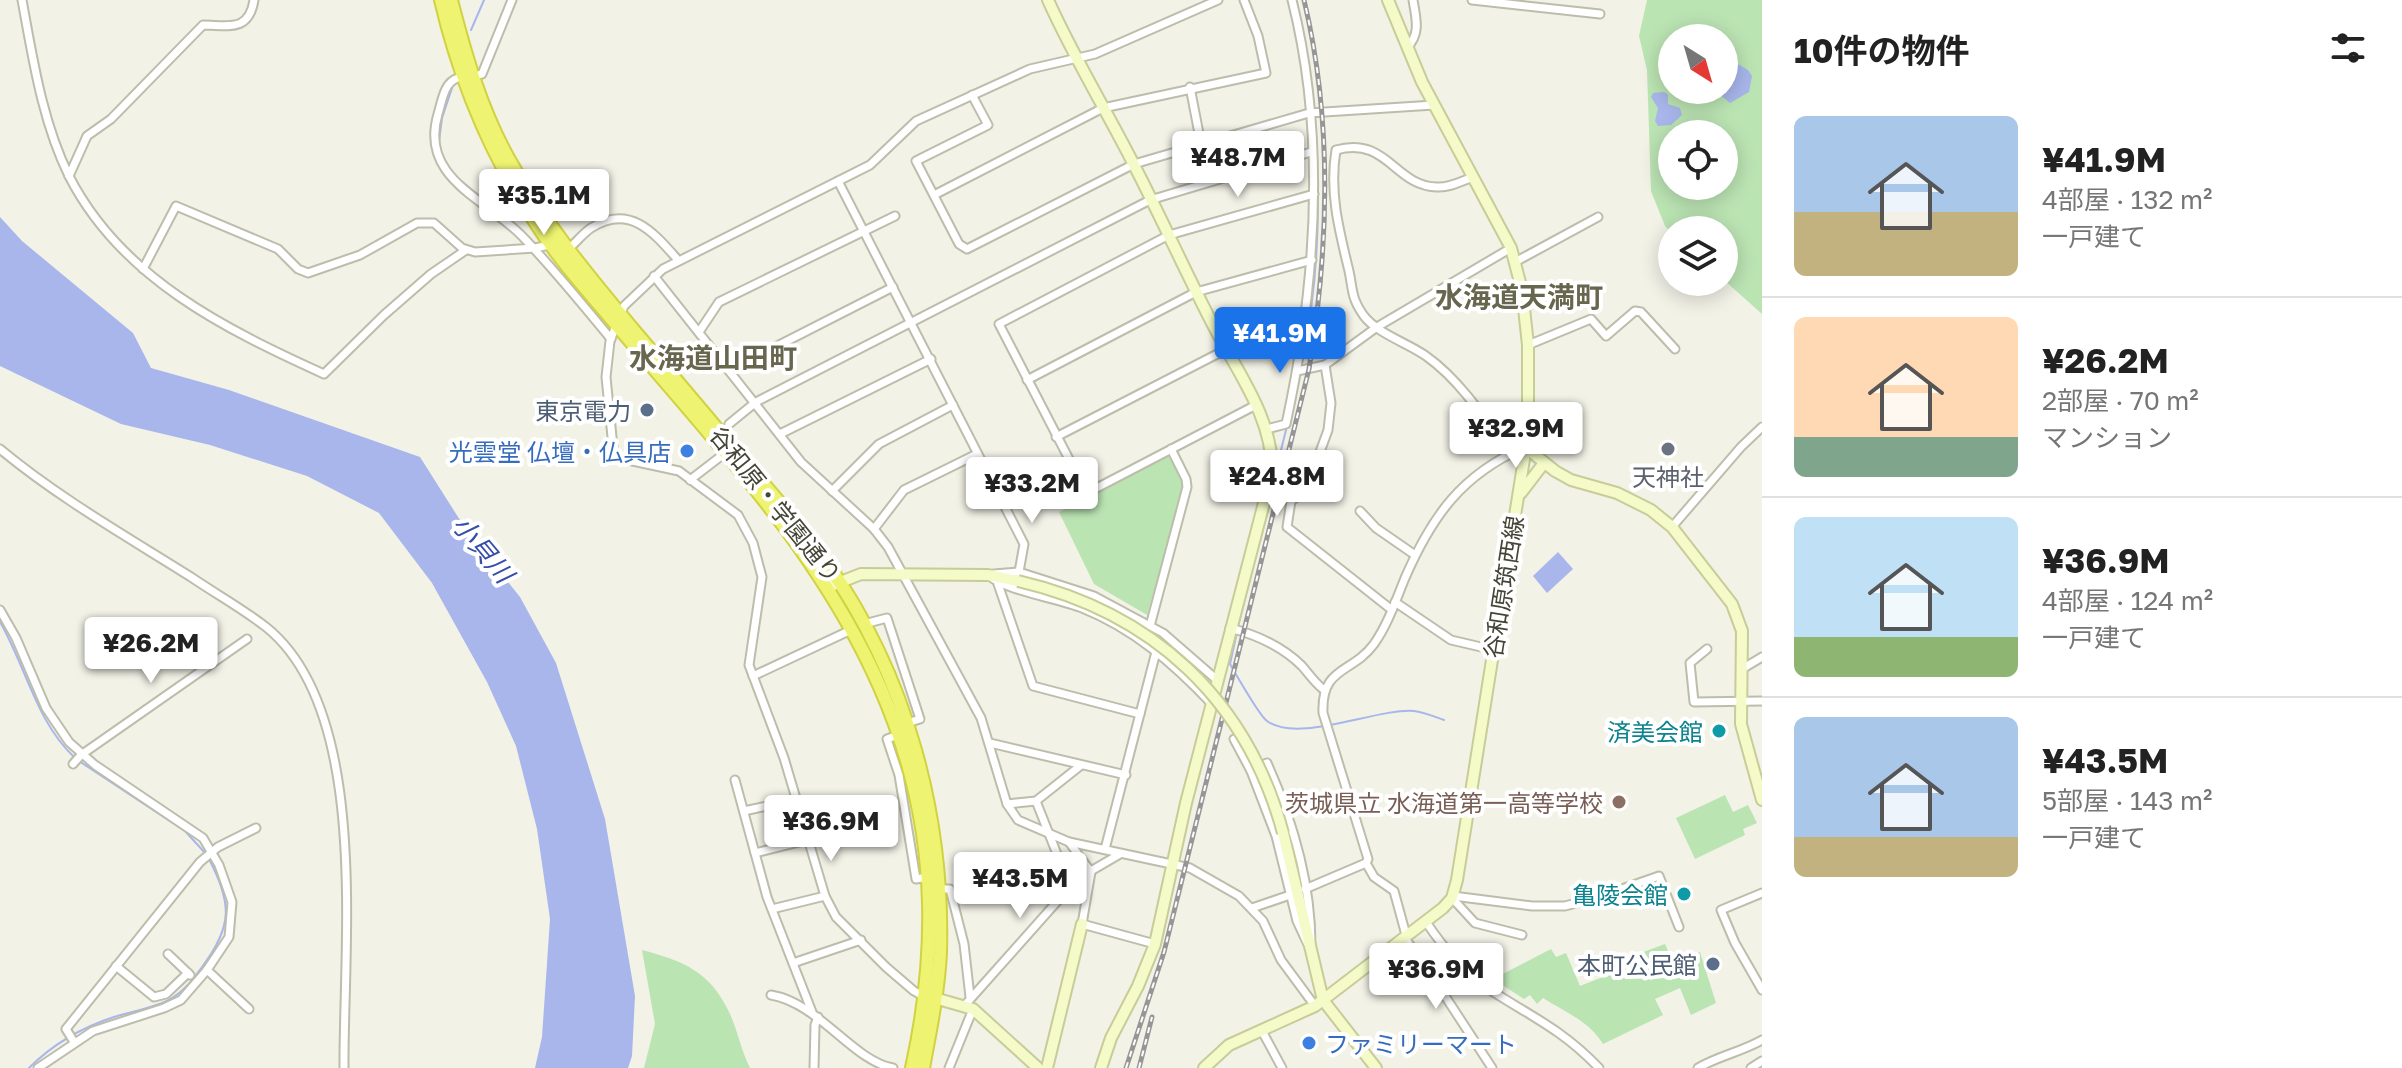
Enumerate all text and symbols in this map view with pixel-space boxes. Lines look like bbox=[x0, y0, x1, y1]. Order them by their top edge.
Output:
north arrow bbox=[1658, 24, 1738, 104]
map controls bbox=[1658, 24, 1738, 296]
icon: filters bbox=[2326, 26, 2370, 70]
text: 10件の物件 bbox=[1794, 30, 1970, 70]
button: locate bbox=[1658, 120, 1738, 200]
pin: ¥48.7M bbox=[1173, 131, 1303, 199]
text: ¥41.9M bbox=[2042, 139, 2166, 179]
text: ¥48.7M bbox=[1190, 141, 1286, 172]
icon: home bbox=[1858, 148, 1954, 244]
pin: ¥35.1M bbox=[479, 169, 609, 237]
text: ¥35.1M bbox=[497, 179, 591, 210]
text: 4部屋 · 132 m² bbox=[2042, 184, 2212, 215]
button: layers bbox=[1658, 216, 1738, 296]
text: 一戸建て bbox=[2042, 221, 2146, 252]
district label: 水海道天満町 bbox=[1435, 280, 1603, 313]
pin: ¥41.9M bbox=[1215, 307, 1345, 375]
text: ¥41.9M bbox=[1233, 317, 1327, 348]
text: ¥26.2M bbox=[2042, 340, 2169, 380]
district label: 水海道山田町 bbox=[629, 341, 797, 374]
icon: home bbox=[1858, 349, 1954, 445]
text: 2部屋 · 70 m² bbox=[2042, 385, 2199, 416]
place label: 東京電力 bbox=[535, 396, 631, 425]
marker: 東京電力 bbox=[638, 401, 656, 419]
pin: ¥32.9M bbox=[1451, 402, 1581, 470]
text: ¥32.9M bbox=[1468, 412, 1564, 443]
street label: 谷和原・学園通り bbox=[704, 420, 848, 588]
text: マンション bbox=[2042, 422, 2172, 453]
place label: 光雲堂 仏壇・仏具店 bbox=[449, 437, 671, 466]
marker: 天神社 bbox=[1659, 440, 1677, 458]
marker: 光雲堂 仏壇・仏具店 bbox=[678, 442, 696, 460]
pin: ¥24.8M bbox=[1212, 450, 1342, 518]
pin: ¥33.2M bbox=[967, 457, 1097, 525]
text: ¥24.8M bbox=[1228, 460, 1326, 491]
place label: 天神社 bbox=[1632, 462, 1704, 491]
text: ¥33.2M bbox=[984, 467, 1080, 498]
water label: 小貝川 bbox=[446, 509, 522, 591]
street label: 谷和原筑西線 bbox=[1477, 514, 1529, 660]
text: ¥36.9M bbox=[2042, 540, 2170, 580]
icon: home bbox=[1858, 549, 1954, 645]
text: 4部屋 · 124 m² bbox=[2042, 585, 2213, 616]
pin: ¥26.2M bbox=[86, 617, 216, 685]
text: 一戸建て bbox=[2042, 622, 2146, 653]
text: ¥26.2M bbox=[103, 627, 199, 658]
place label: 済美会館 bbox=[1607, 717, 1703, 746]
marker: 済美会館 bbox=[1710, 722, 1728, 740]
text: ¥43.5M bbox=[2042, 740, 2168, 780]
icon: home bbox=[1858, 749, 1954, 845]
text: 5部屋 · 143 m² bbox=[2042, 785, 2212, 816]
place label: 茨城県立 水海道第一高等学校 bbox=[1285, 788, 1603, 817]
marker: 茨城県立 水海道第一高等学校 bbox=[1610, 793, 1628, 811]
pin: ¥36.9M bbox=[766, 795, 896, 863]
text: ¥36.9M bbox=[782, 805, 880, 836]
text: 一戸建て bbox=[2042, 822, 2146, 853]
pin: ¥43.5M bbox=[955, 852, 1085, 920]
text: ¥43.5M bbox=[972, 862, 1068, 893]
place label: 亀陵会館 bbox=[1572, 880, 1668, 909]
marker: 亀陵会館 bbox=[1675, 885, 1693, 903]
pin: ¥36.9M bbox=[1371, 943, 1501, 1011]
place label: 本町公民館 bbox=[1577, 950, 1697, 979]
text: ¥36.9M bbox=[1387, 953, 1485, 984]
marker: 本町公民館 bbox=[1704, 955, 1722, 973]
place label: ファミリーマート bbox=[1325, 1029, 1517, 1058]
marker: ファミリーマート bbox=[1300, 1034, 1318, 1052]

